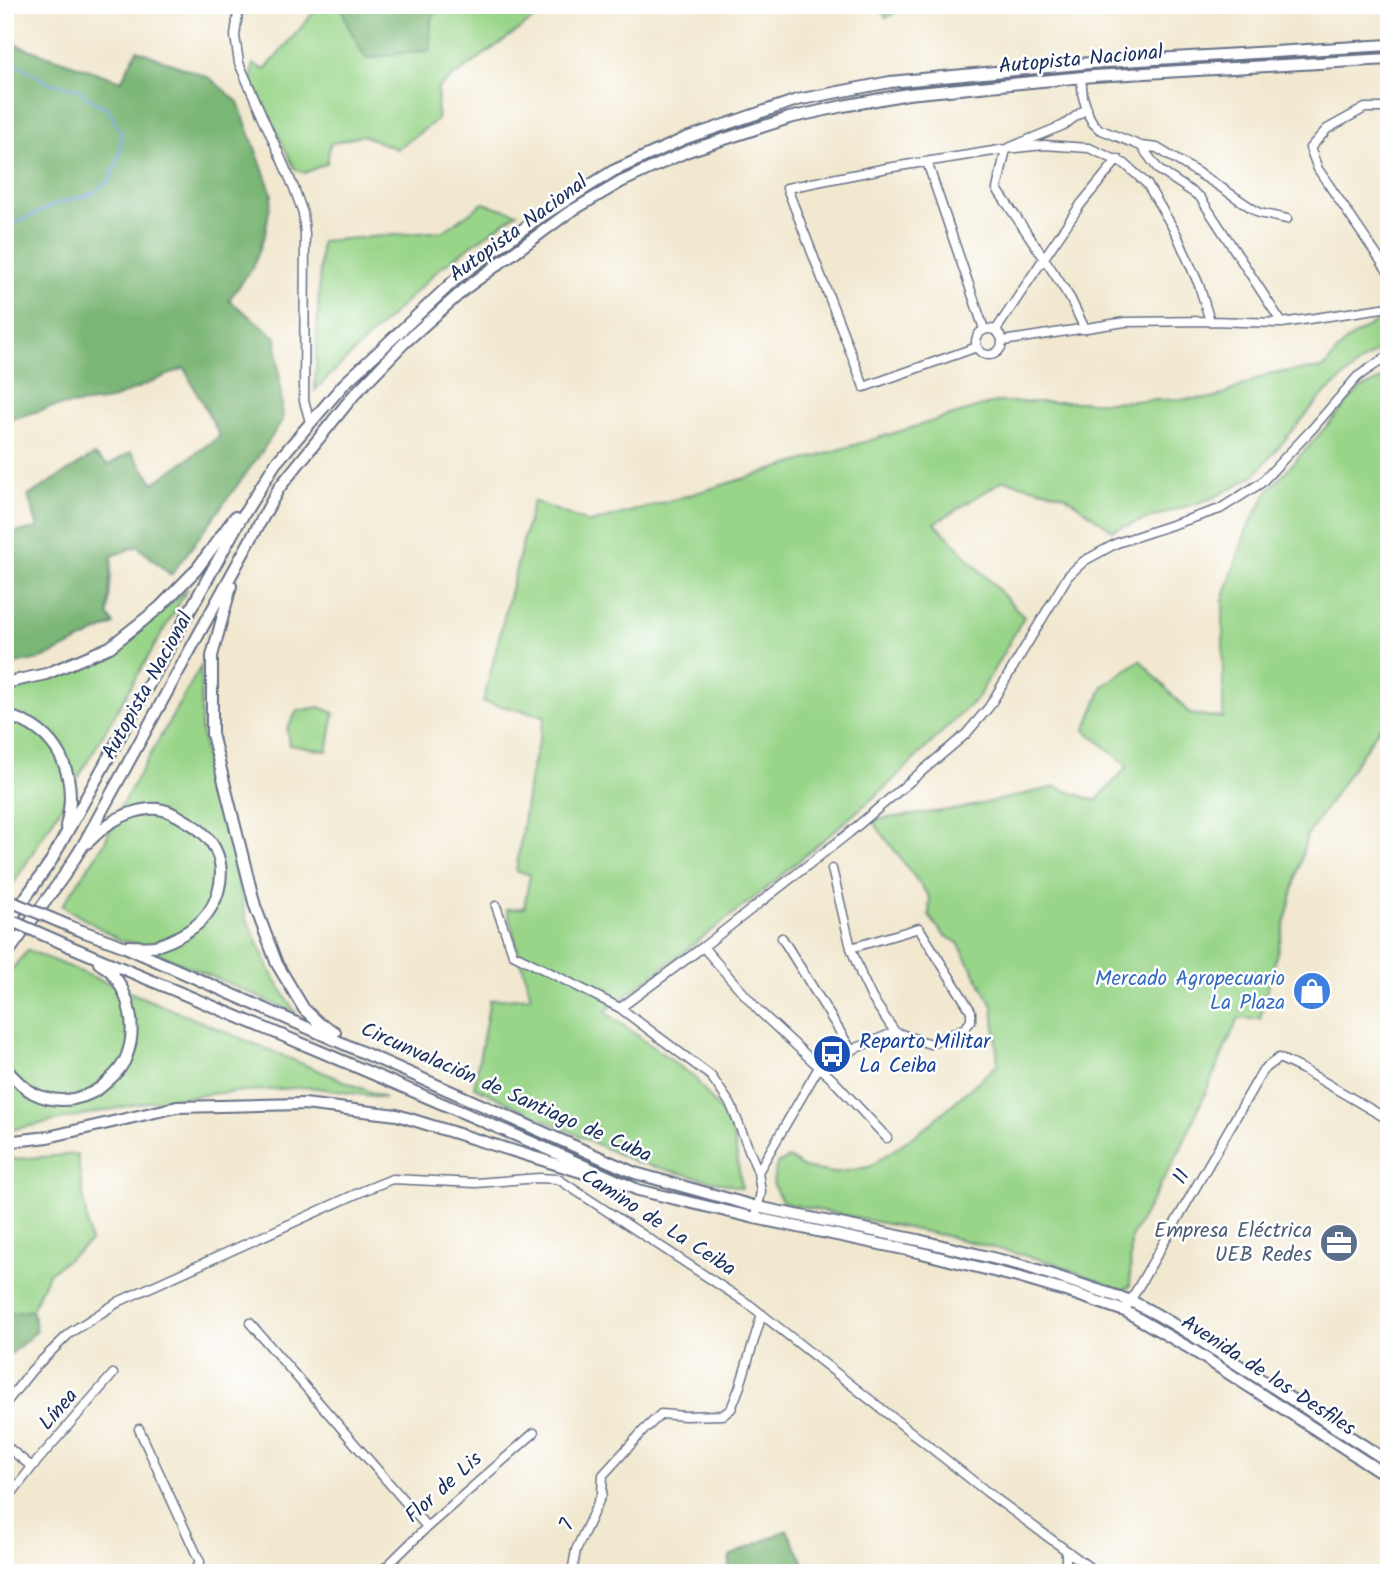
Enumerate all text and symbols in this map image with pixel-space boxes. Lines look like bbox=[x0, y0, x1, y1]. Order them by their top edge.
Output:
street label: Autopista Nacional bbox=[997, 36, 1165, 84]
street label: Autopista Nacional bbox=[443, 167, 595, 291]
street label: Autopista Nacional bbox=[94, 606, 202, 766]
place label: Mercado Agropecuario La Plaza bbox=[1095, 963, 1285, 1020]
shop icon: Mercado Agropecuario La Plaza bbox=[1291, 970, 1333, 1012]
street label: Circunvalación de Santiago de Cuba bbox=[355, 1014, 657, 1172]
place label: Reparto Militar La Ceiba bbox=[859, 1026, 991, 1083]
bus stop icon: Reparto Militar La Ceiba bbox=[811, 1033, 853, 1075]
street label: Camino de La Ceiba bbox=[574, 1160, 742, 1286]
street label: 11 bbox=[1164, 1163, 1200, 1191]
place label: Empresa Eléctrica UEB Redes bbox=[1154, 1215, 1312, 1272]
office icon: Empresa Eléctrica UEB Redes bbox=[1318, 1222, 1360, 1264]
street label: Avenida de los Desfiles bbox=[1174, 1307, 1362, 1445]
street label: Línea bbox=[31, 1381, 87, 1439]
street label: Flor de Lis bbox=[398, 1444, 490, 1532]
street label: 7 bbox=[551, 1513, 586, 1536]

